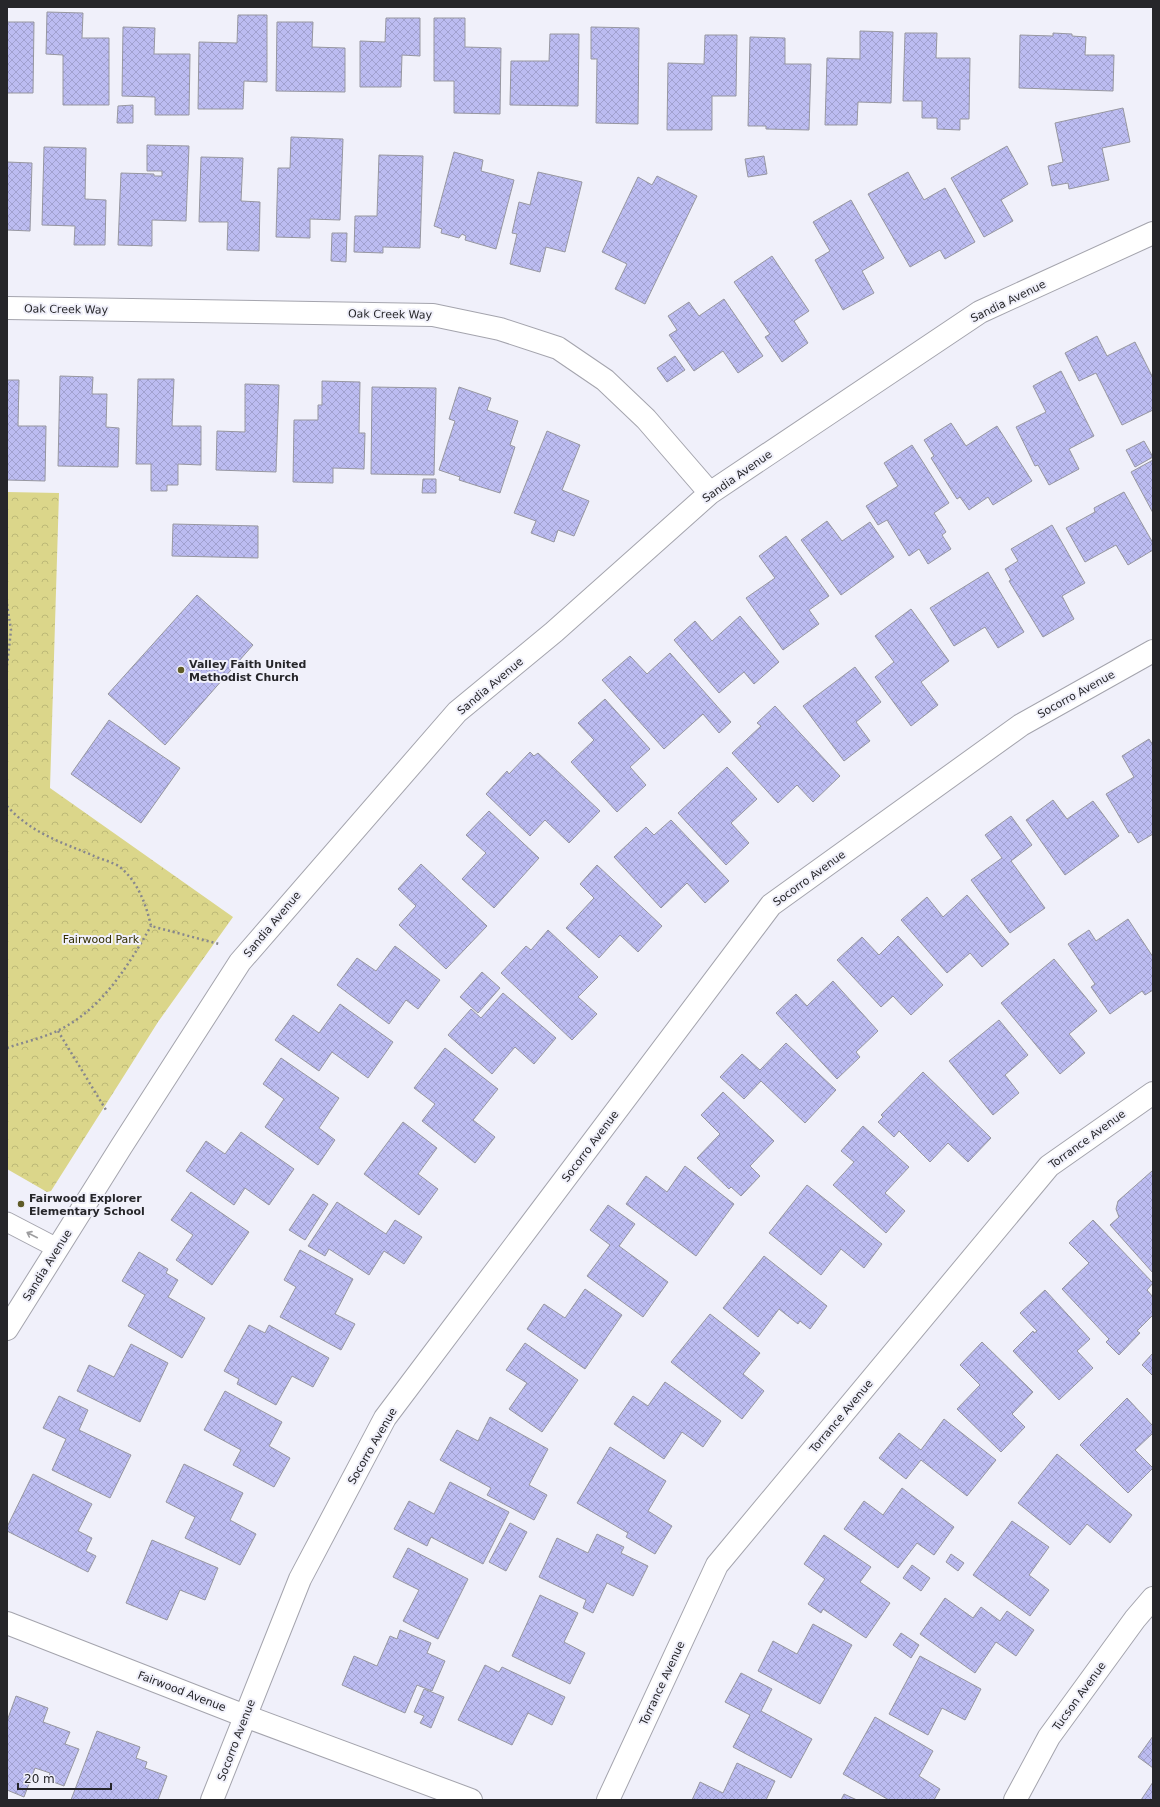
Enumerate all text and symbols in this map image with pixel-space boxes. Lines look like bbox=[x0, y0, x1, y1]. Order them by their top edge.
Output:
street label: Sandia Avenue bbox=[969, 278, 1048, 325]
street label: Oak Creek Way bbox=[24, 302, 109, 317]
street label: Oak Creek Way bbox=[348, 307, 433, 322]
street label: Sandia Avenue bbox=[700, 447, 775, 505]
street label: Sandia Avenue bbox=[455, 655, 526, 718]
place label: Valley Faith United Methodist Church bbox=[189, 658, 306, 684]
marker: Valley Faith United Methodist Church bbox=[176, 665, 186, 675]
street label: Socorro Avenue bbox=[1035, 668, 1117, 721]
street label: Socorro Avenue bbox=[771, 848, 848, 909]
street label: Sandia Avenue bbox=[241, 889, 304, 960]
park label: Fairwood Park bbox=[63, 933, 140, 946]
street label: Torrance Avenue bbox=[1046, 1107, 1128, 1172]
street label: Socorro Avenue bbox=[559, 1108, 622, 1185]
place label: Fairwood Explorer Elementary School bbox=[29, 1192, 145, 1218]
marker: Fairwood Explorer Elementary School bbox=[16, 1199, 26, 1209]
street label: Sandia Avenue bbox=[20, 1227, 75, 1303]
one-way arrow bbox=[26, 1231, 38, 1238]
street label: Torrance Avenue bbox=[806, 1377, 876, 1456]
street label: Socorro Avenue bbox=[345, 1405, 400, 1487]
street label: Torrance Avenue bbox=[637, 1639, 688, 1728]
street label: Tucson Avenue bbox=[1049, 1659, 1109, 1734]
street label: Fairwood Avenue bbox=[136, 1669, 228, 1714]
street label: Socorro Avenue bbox=[215, 1697, 258, 1783]
scale bar bbox=[18, 1765, 111, 1791]
text: 20 m bbox=[24, 1772, 55, 1786]

